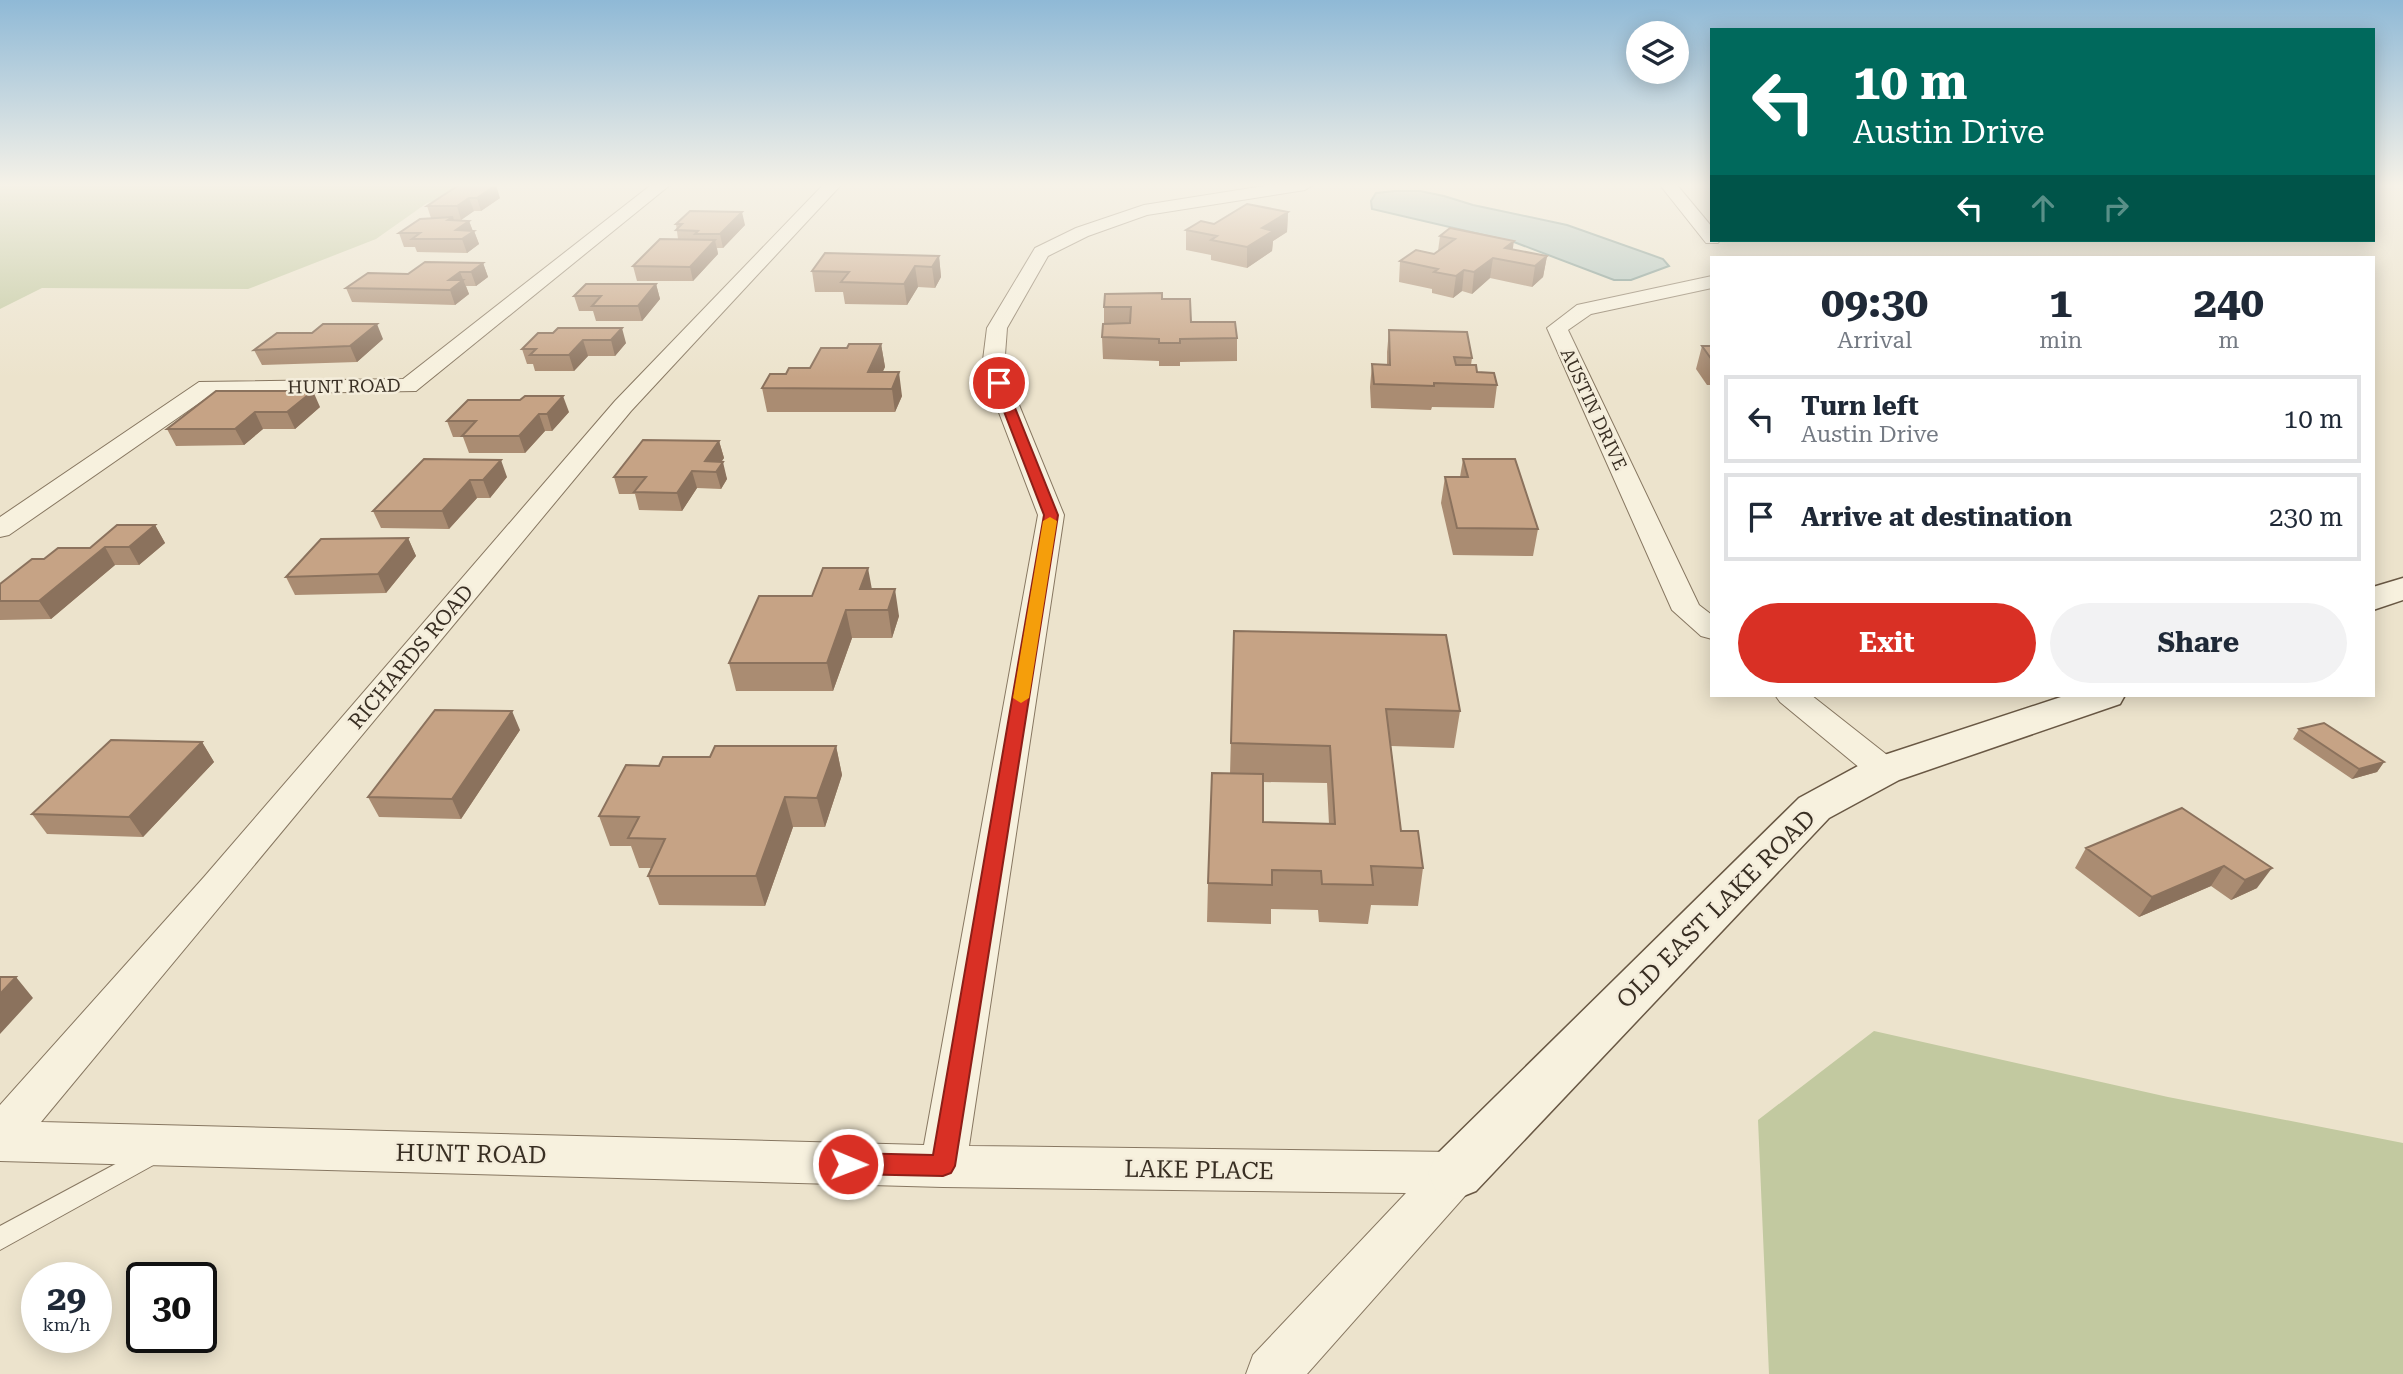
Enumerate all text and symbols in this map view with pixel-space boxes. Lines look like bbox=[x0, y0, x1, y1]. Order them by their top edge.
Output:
map controls bbox=[1626, 21, 1689, 84]
button: layers bbox=[1626, 21, 1689, 84]
text: 10 m bbox=[1853, 54, 1968, 111]
icon: left bbox=[1738, 56, 1829, 147]
text: Austin Drive bbox=[1853, 113, 2045, 151]
icon: left bbox=[1951, 189, 1989, 227]
icon: ahead bbox=[2024, 189, 2062, 227]
icon: right bbox=[2097, 189, 2135, 227]
text: 09:30 bbox=[1821, 278, 1928, 327]
text: 1 bbox=[2049, 278, 2073, 327]
text: 240 bbox=[2193, 278, 2264, 327]
text: Arrival bbox=[1837, 327, 1912, 354]
text: min bbox=[2039, 327, 2082, 354]
text: m bbox=[2218, 327, 2239, 354]
street label: AUSTIN DRIVE bbox=[1557, 345, 1631, 473]
pin bbox=[969, 353, 1029, 413]
icon: arrive bbox=[980, 364, 1018, 402]
street label: HUNT ROAD bbox=[287, 375, 401, 397]
text: Turn left bbox=[1801, 391, 1919, 421]
icon: left bbox=[1742, 400, 1780, 438]
text: 10 m bbox=[2284, 404, 2343, 434]
text: Austin Drive bbox=[1801, 421, 1939, 448]
icon: arrive bbox=[1742, 498, 1780, 536]
text: Arrive at destination bbox=[1801, 502, 2072, 532]
text: 230 m bbox=[2269, 502, 2343, 532]
street label: RICHARDS ROAD bbox=[344, 580, 478, 734]
button: Exit bbox=[1738, 603, 2036, 683]
button: Share bbox=[2050, 603, 2347, 683]
street label: OLD EAST LAKE ROAD bbox=[1611, 804, 1821, 1014]
position arrow bbox=[811, 1127, 885, 1201]
street label: HUNT ROAD bbox=[395, 1139, 547, 1169]
street label: LAKE PLACE bbox=[1124, 1155, 1274, 1185]
speed limit sign: 30 bbox=[126, 1262, 217, 1353]
text: 29 bbox=[47, 1278, 86, 1319]
text: km/h bbox=[42, 1314, 91, 1335]

